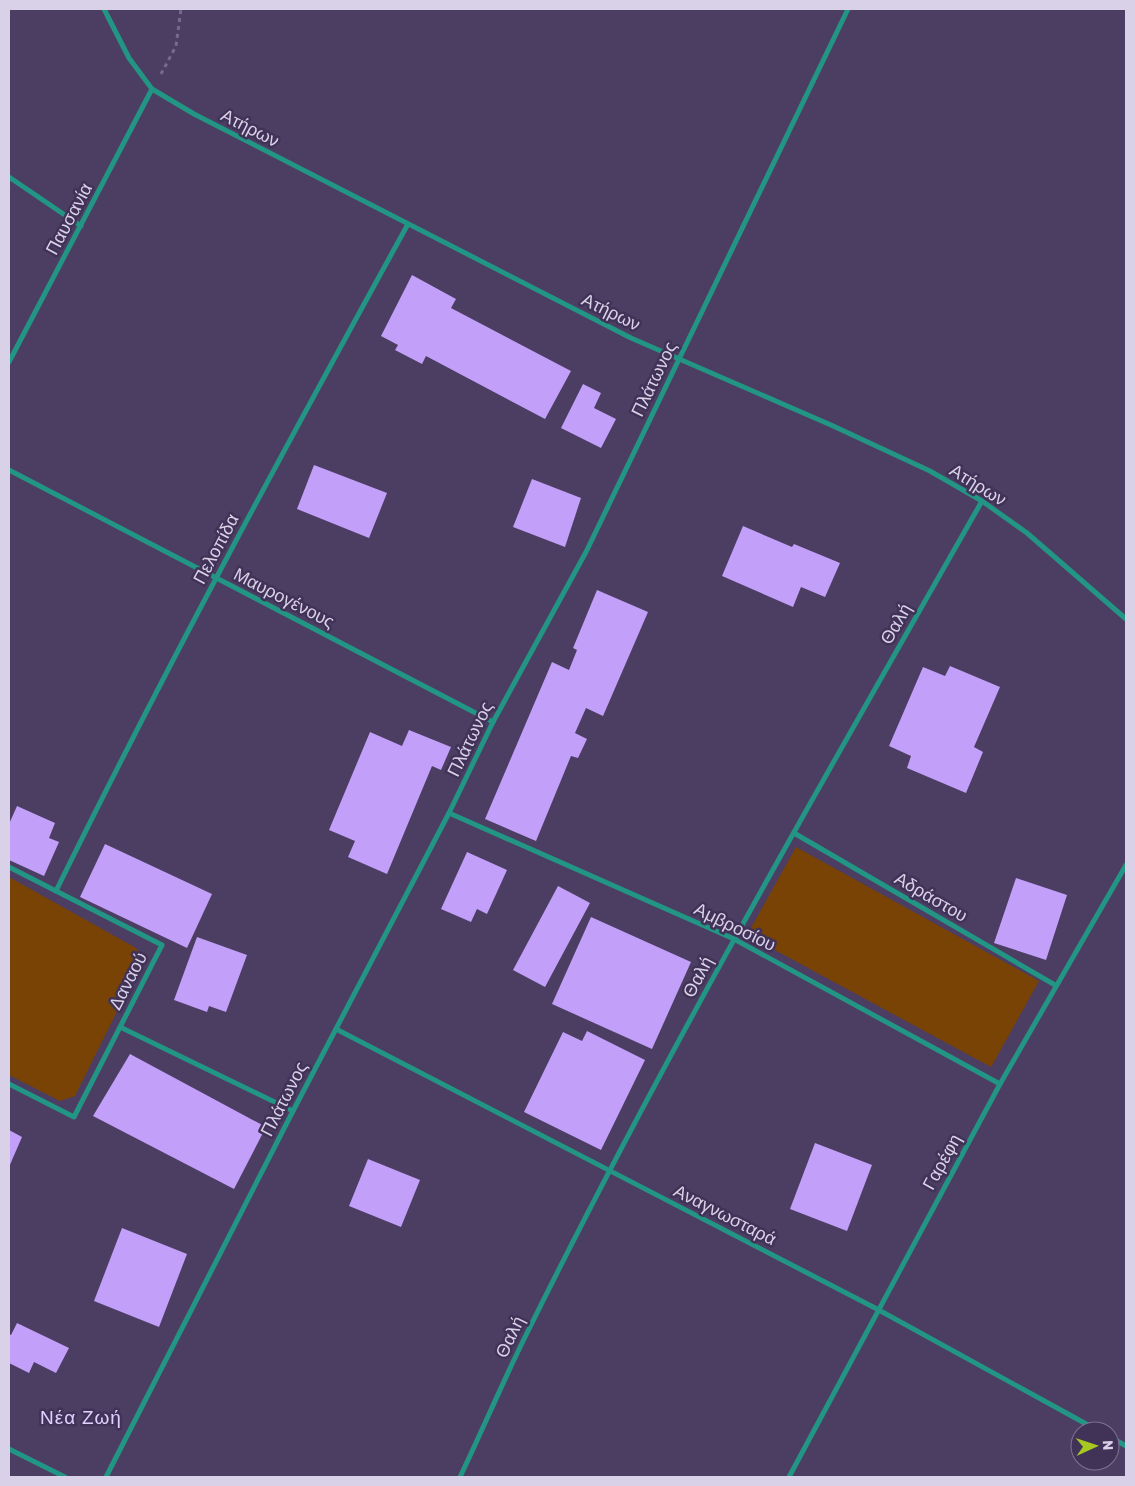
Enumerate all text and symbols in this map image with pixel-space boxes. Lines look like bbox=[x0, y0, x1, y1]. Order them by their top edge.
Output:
street label: Ατήρων bbox=[217, 104, 283, 152]
street label: Παυσανία bbox=[41, 179, 97, 259]
street label: Ατήρων bbox=[578, 288, 644, 336]
street label: Πλάτωνος bbox=[626, 338, 682, 420]
street label: Ατήρων bbox=[946, 459, 1010, 511]
street label: Πελοπίδα bbox=[188, 510, 244, 588]
street label: Μαυρογένους bbox=[230, 563, 338, 633]
street label: Θαλή bbox=[876, 600, 916, 648]
street label: Πλάτωνος bbox=[442, 698, 498, 780]
street label: Αδράστου bbox=[891, 867, 971, 927]
street label: Αμβροσίου bbox=[691, 898, 779, 956]
street label: Δαναού bbox=[104, 949, 152, 1013]
street label: Θαλή bbox=[678, 953, 718, 1001]
street label: Πλάτωνος bbox=[256, 1058, 312, 1140]
street label: Γαρέφη bbox=[918, 1130, 966, 1194]
street label: Αναγνωσταρά bbox=[670, 1180, 780, 1250]
street label: Θαλή bbox=[491, 1313, 529, 1361]
district label: Νέα Ζωή bbox=[40, 1406, 122, 1429]
north arrow bbox=[1070, 1421, 1120, 1471]
text: N bbox=[1099, 1440, 1116, 1451]

